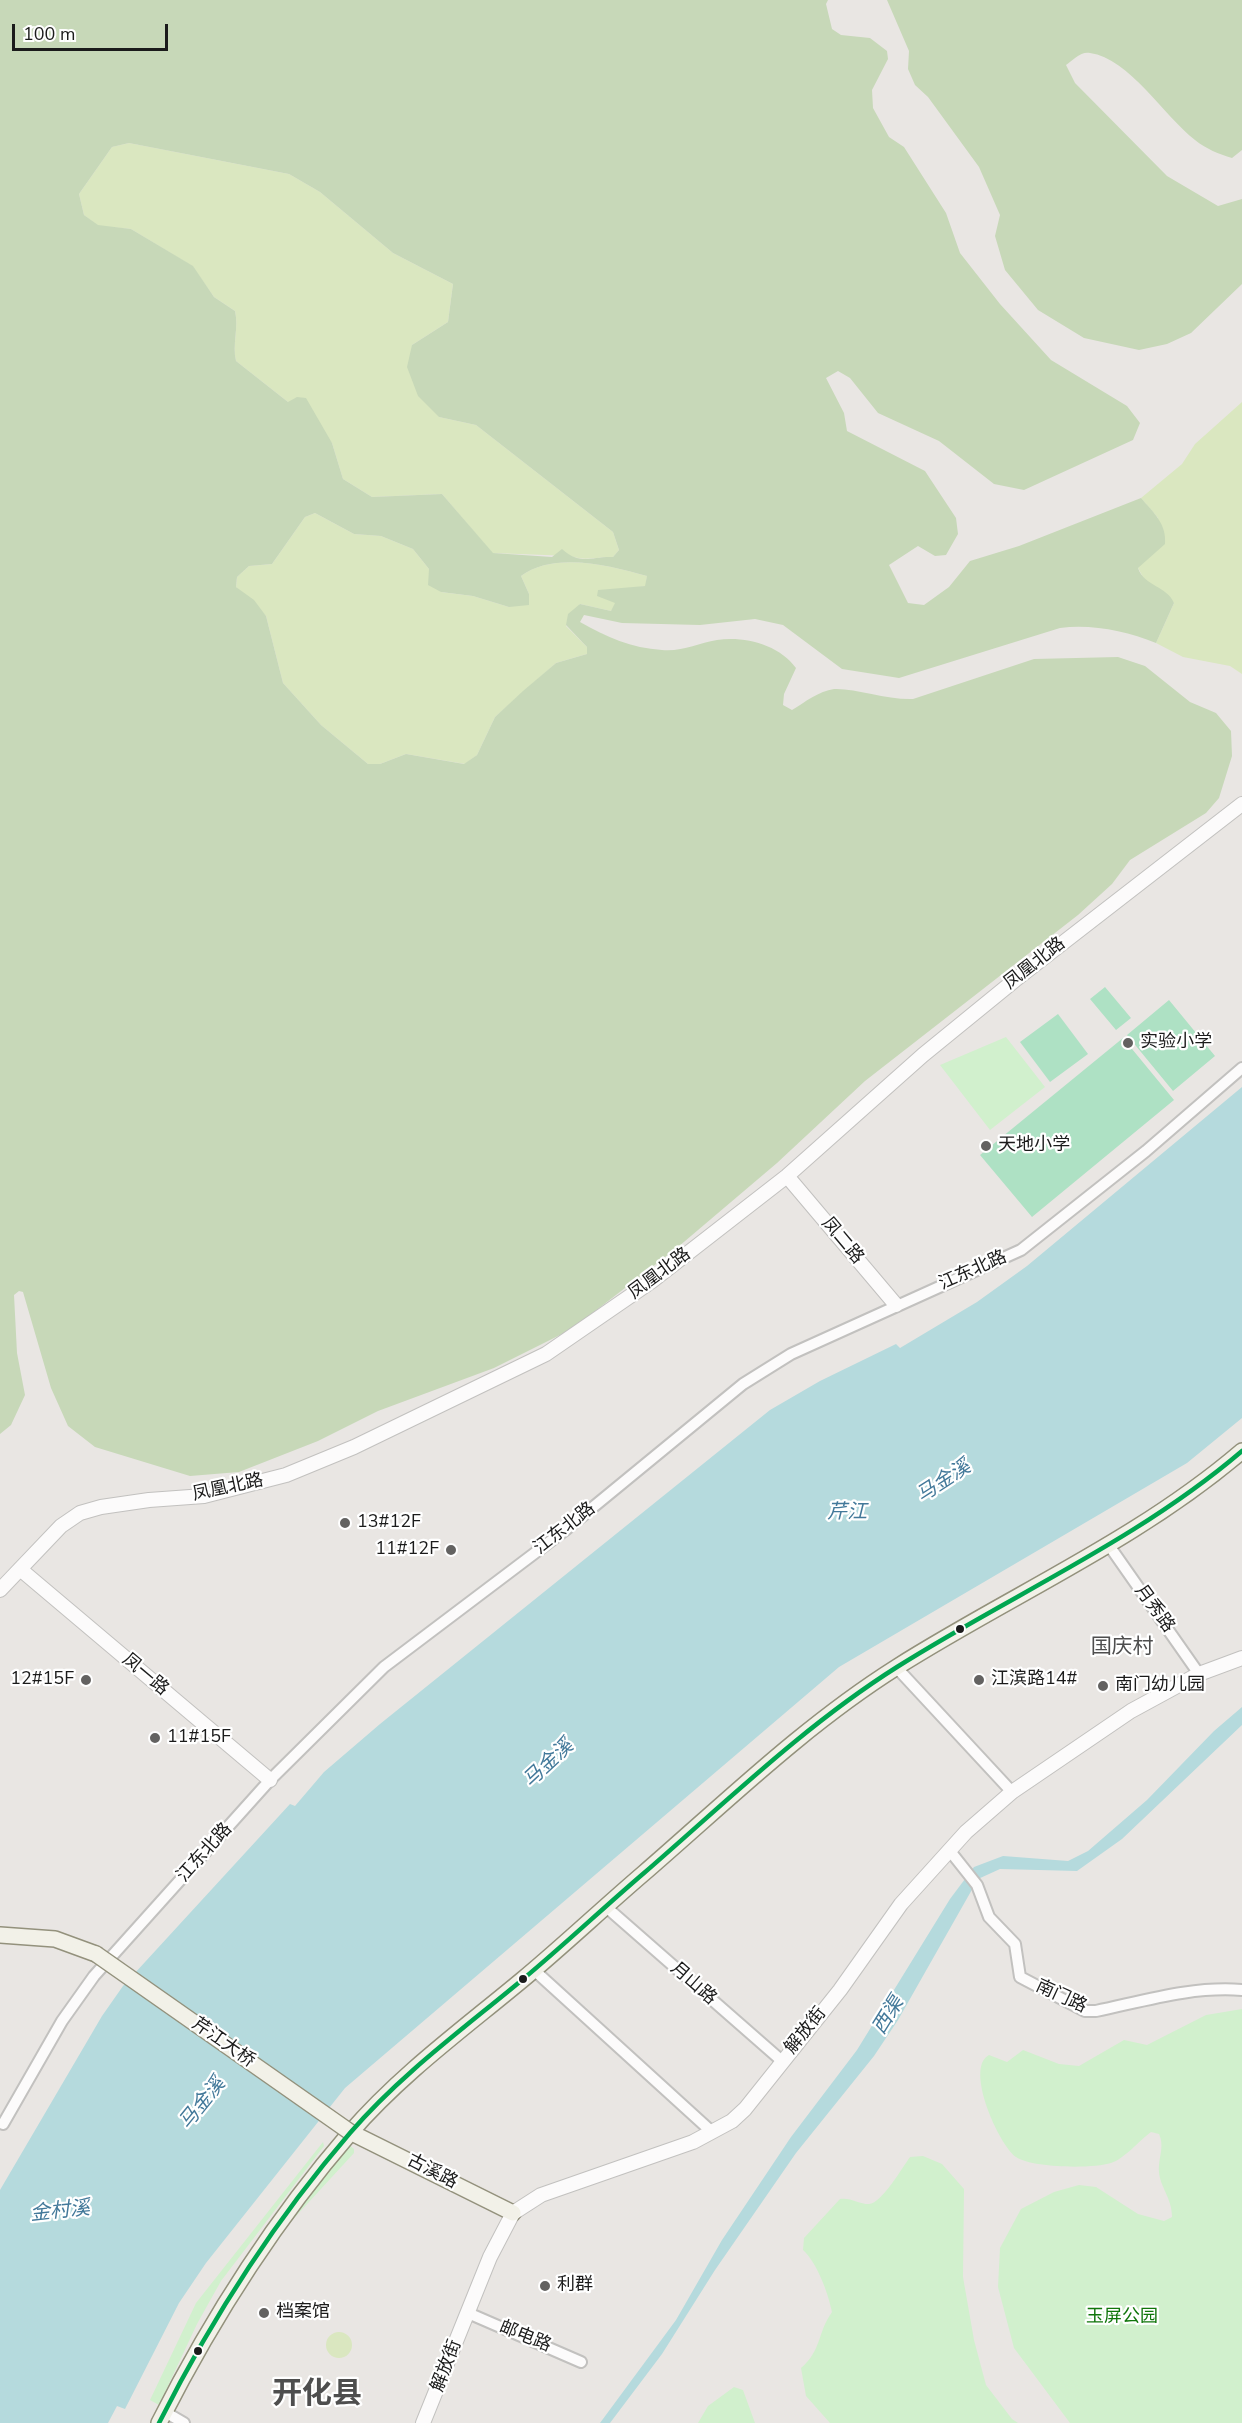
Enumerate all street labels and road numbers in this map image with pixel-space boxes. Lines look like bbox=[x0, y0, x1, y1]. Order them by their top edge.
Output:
street label: 凤凰北路 bbox=[1000, 933, 1070, 995]
street label: 凤二路 bbox=[816, 1213, 868, 1269]
street label: 凤凰北路 bbox=[625, 1244, 695, 1304]
street label: 江东北路 bbox=[936, 1246, 1010, 1296]
street label: 凤凰北路 bbox=[191, 1470, 265, 1506]
street label: 江东北路 bbox=[530, 1498, 600, 1560]
street label: 月秀路 bbox=[1129, 1581, 1179, 1637]
street label: 凤一路 bbox=[117, 1649, 173, 1701]
street label: 江东北路 bbox=[173, 1819, 237, 1887]
street label: 月山路 bbox=[666, 1958, 720, 2010]
street label: 南门路 bbox=[1032, 1976, 1090, 2018]
street label: 解放街 bbox=[781, 2003, 831, 2059]
street label: 芹江大桥 bbox=[187, 2014, 259, 2072]
street label: 古溪路 bbox=[403, 2150, 461, 2194]
street label: 邮电路 bbox=[496, 2317, 554, 2357]
street label: 解放街 bbox=[427, 2337, 467, 2395]

